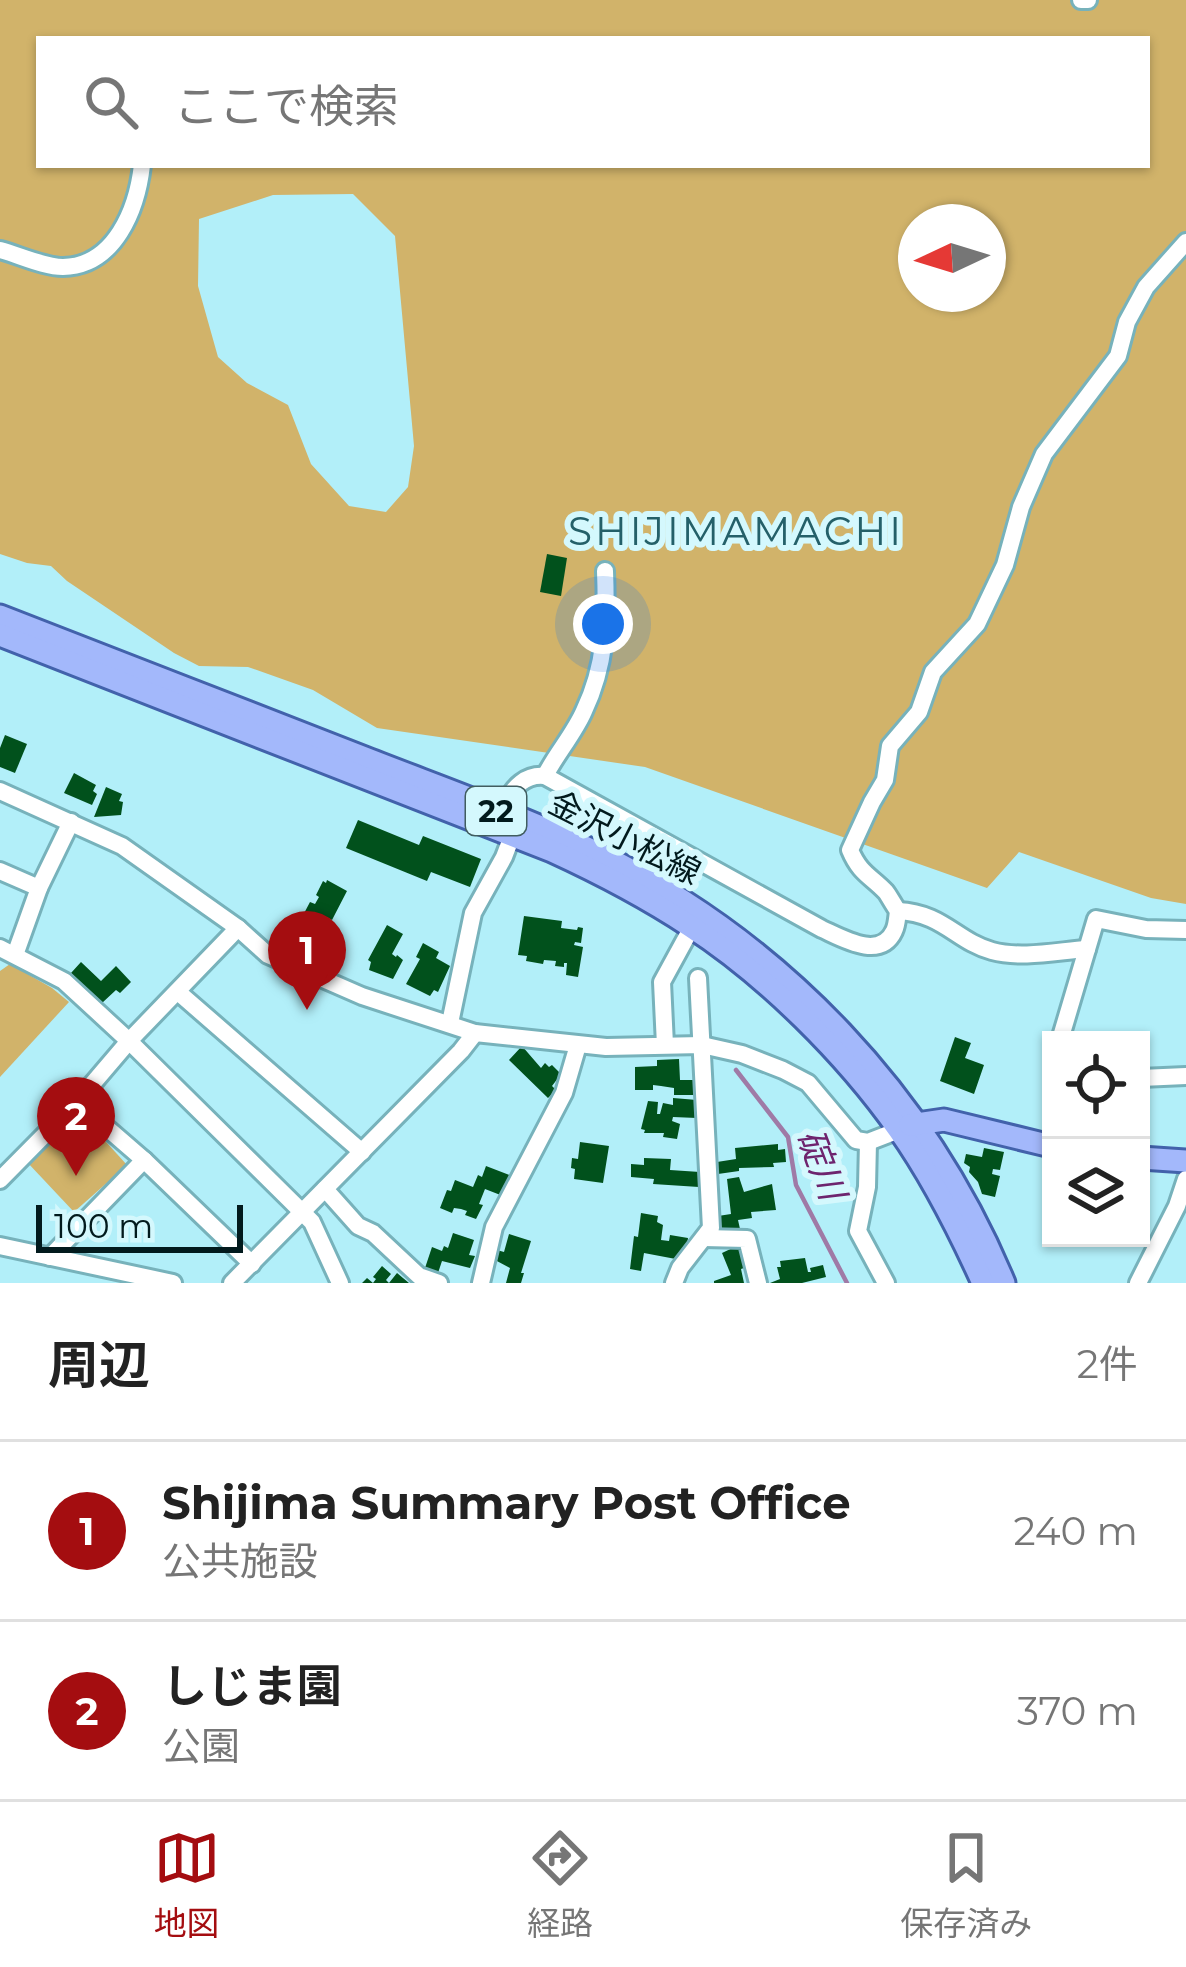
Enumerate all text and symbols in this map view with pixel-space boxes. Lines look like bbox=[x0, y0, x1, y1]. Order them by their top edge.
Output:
search box bbox=[36, 36, 1150, 168]
icon: search bbox=[78, 69, 144, 135]
text: ここで検索 bbox=[174, 78, 399, 133]
north arrow bbox=[898, 204, 1006, 312]
district label: SHIJIMAMACHI bbox=[568, 507, 904, 555]
your location bbox=[573, 594, 633, 654]
street label: 金沢小松線 bbox=[542, 782, 708, 892]
road number: 22 bbox=[466, 787, 526, 835]
pin: 1 bbox=[268, 911, 346, 1010]
map controls bbox=[1042, 1031, 1150, 1247]
button: locate bbox=[1042, 1031, 1150, 1139]
pin: 2 bbox=[37, 1077, 115, 1176]
water label: 碇川 bbox=[789, 1122, 857, 1209]
button: layers bbox=[1042, 1139, 1150, 1247]
scale bar bbox=[36, 1199, 243, 1252]
text: 100 m bbox=[54, 1206, 153, 1246]
text: 周辺 bbox=[48, 1334, 150, 1396]
text: 2件 bbox=[1077, 1340, 1138, 1388]
text: Shijima Summary Post Office bbox=[162, 1475, 851, 1530]
text: 1 bbox=[79, 1507, 95, 1555]
text: 240 m bbox=[1014, 1507, 1138, 1555]
text: 公共施設 bbox=[162, 1537, 318, 1585]
text: しじま園 bbox=[162, 1658, 342, 1713]
text: 2 bbox=[75, 1687, 99, 1735]
text: 370 m bbox=[1017, 1687, 1138, 1735]
text: 公園 bbox=[162, 1722, 240, 1770]
tab: 地図 bbox=[154, 1825, 220, 1945]
tab: 経路 bbox=[527, 1825, 593, 1945]
tab: 保存済み bbox=[900, 1825, 1032, 1945]

